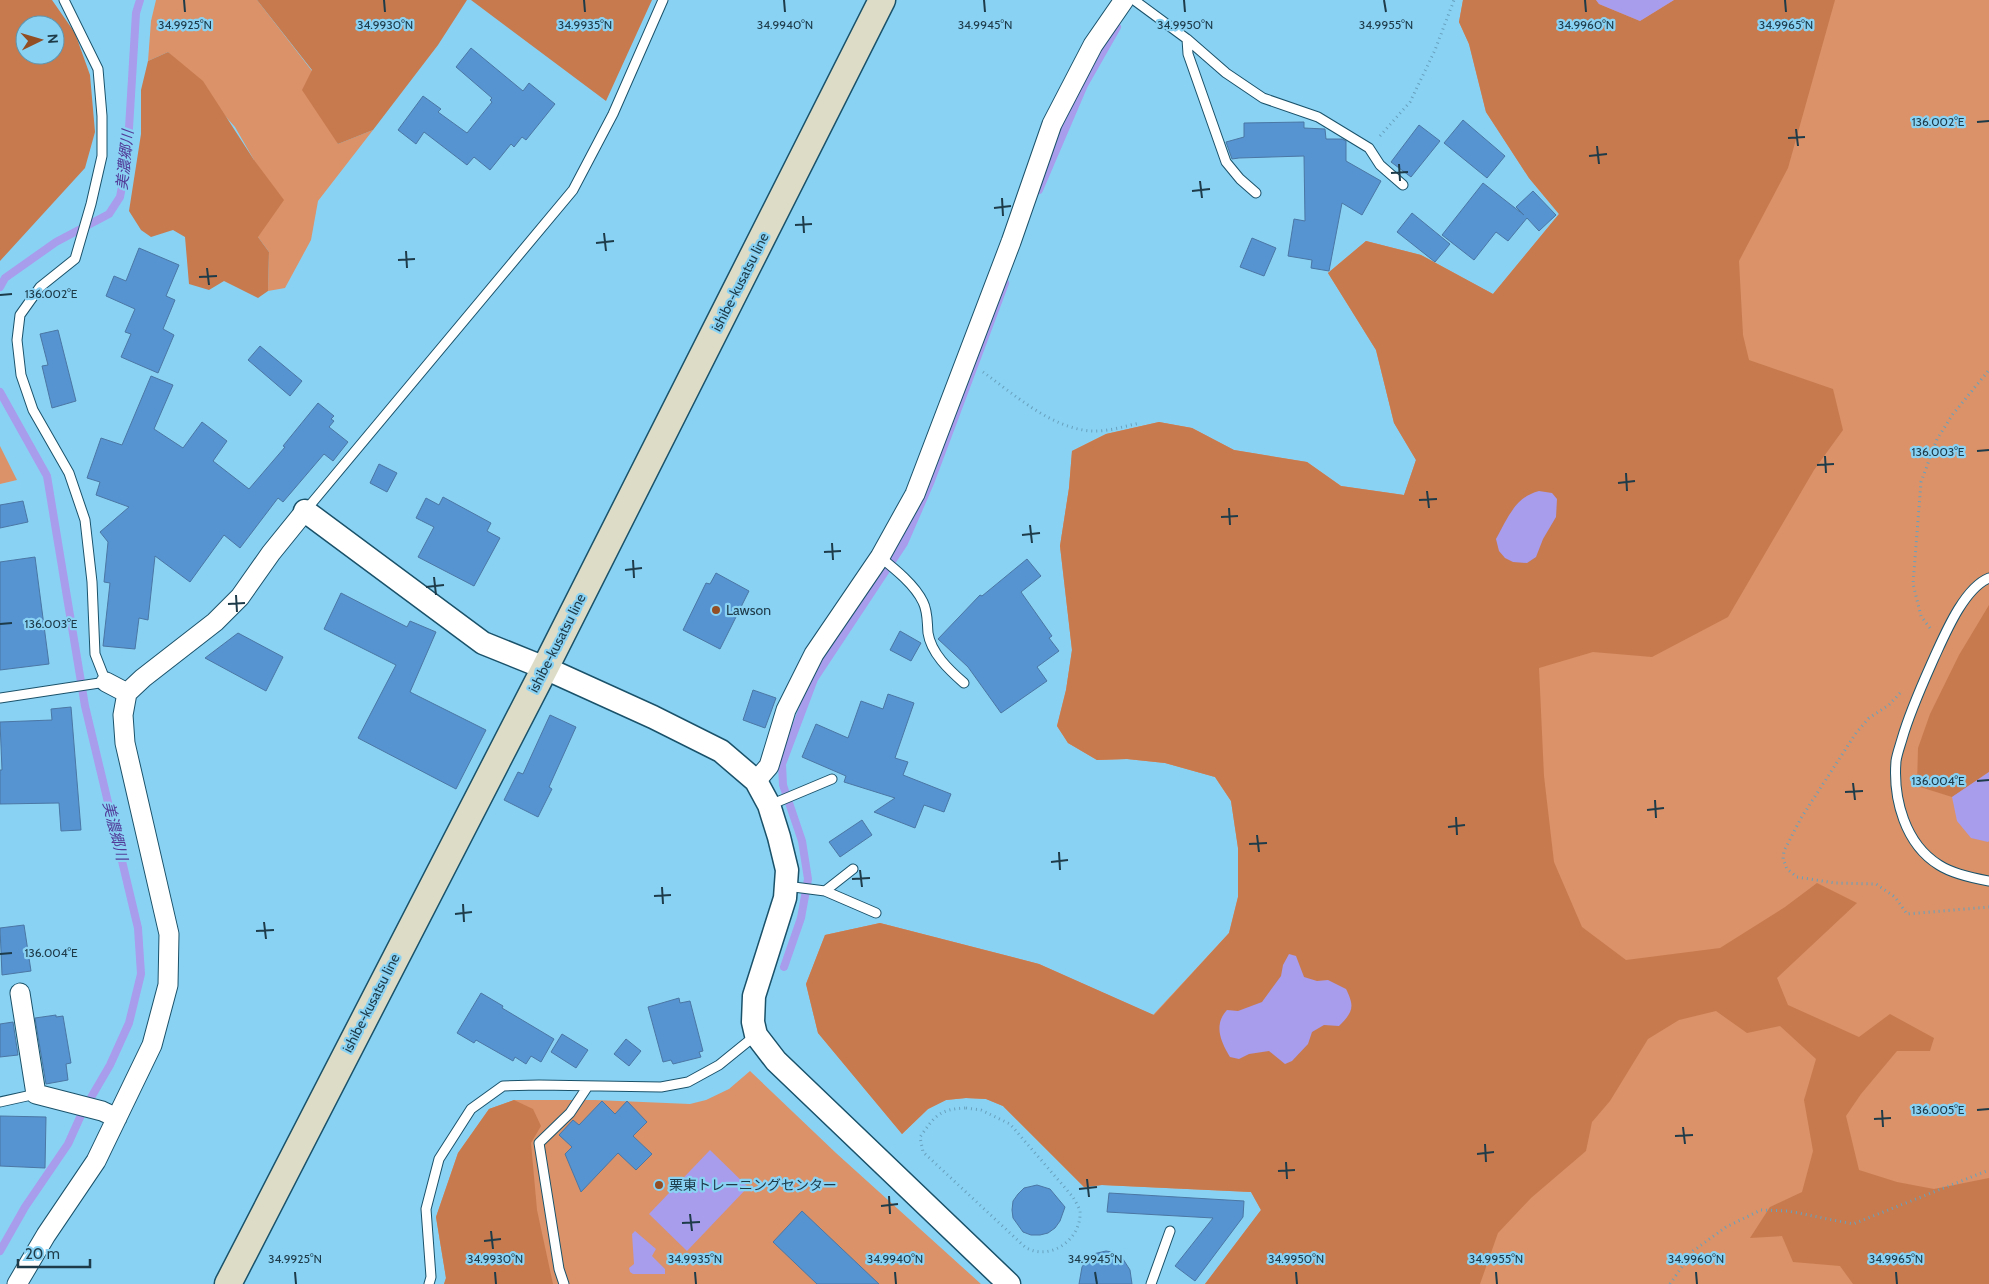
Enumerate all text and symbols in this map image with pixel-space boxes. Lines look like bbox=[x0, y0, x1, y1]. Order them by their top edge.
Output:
north arrow bbox=[15, 15, 65, 65]
text: 34.9925°N bbox=[158, 17, 212, 32]
text: 34.9930°N bbox=[357, 17, 413, 32]
text: 34.9935°N bbox=[558, 17, 612, 32]
text: 34.9940°N bbox=[757, 17, 813, 32]
text: 34.9945°N bbox=[958, 17, 1012, 32]
text: 34.9950°N bbox=[1157, 17, 1213, 32]
text: 34.9955°N bbox=[1359, 17, 1413, 32]
text: 34.9960°N bbox=[1558, 17, 1614, 32]
text: 34.9965°N bbox=[1759, 17, 1813, 32]
text: N bbox=[44, 33, 62, 45]
text: 136.002°E bbox=[1912, 114, 1965, 129]
water label: 美濃郷川 bbox=[113, 127, 137, 191]
street label: ishibe-kusatsu line bbox=[707, 230, 773, 334]
text: 136.002°E bbox=[25, 286, 78, 301]
text: 136.003°E bbox=[1912, 444, 1965, 459]
street label: ishibe-kusatsu line bbox=[524, 591, 590, 695]
place label: Lawson bbox=[726, 601, 771, 619]
marker: Lawson bbox=[710, 604, 722, 616]
text: 136.003°E bbox=[25, 616, 78, 631]
text: 136.004°E bbox=[1911, 773, 1965, 788]
water label: 美濃郷川 bbox=[99, 800, 131, 864]
text: 136.004°E bbox=[24, 945, 78, 960]
street label: ishibe-kusatsu line bbox=[338, 951, 404, 1055]
text: 136.005°E bbox=[1912, 1102, 1965, 1117]
place label: 栗東トレーニングセンター bbox=[669, 1176, 837, 1194]
marker: 栗東トレーニングセンター bbox=[653, 1179, 665, 1191]
scale bar bbox=[18, 1236, 90, 1268]
text: 20 m bbox=[25, 1245, 60, 1263]
text: 34.9925°N bbox=[268, 1251, 322, 1266]
text: 34.9930°N bbox=[467, 1251, 523, 1266]
text: 34.9935°N bbox=[668, 1251, 722, 1266]
text: 34.9940°N bbox=[867, 1251, 923, 1266]
text: 34.9945°N bbox=[1068, 1251, 1122, 1266]
text: 34.9950°N bbox=[1268, 1251, 1324, 1266]
text: 34.9955°N bbox=[1469, 1251, 1523, 1266]
text: 34.9960°N bbox=[1668, 1251, 1724, 1266]
text: 34.9965°N bbox=[1869, 1251, 1923, 1266]

